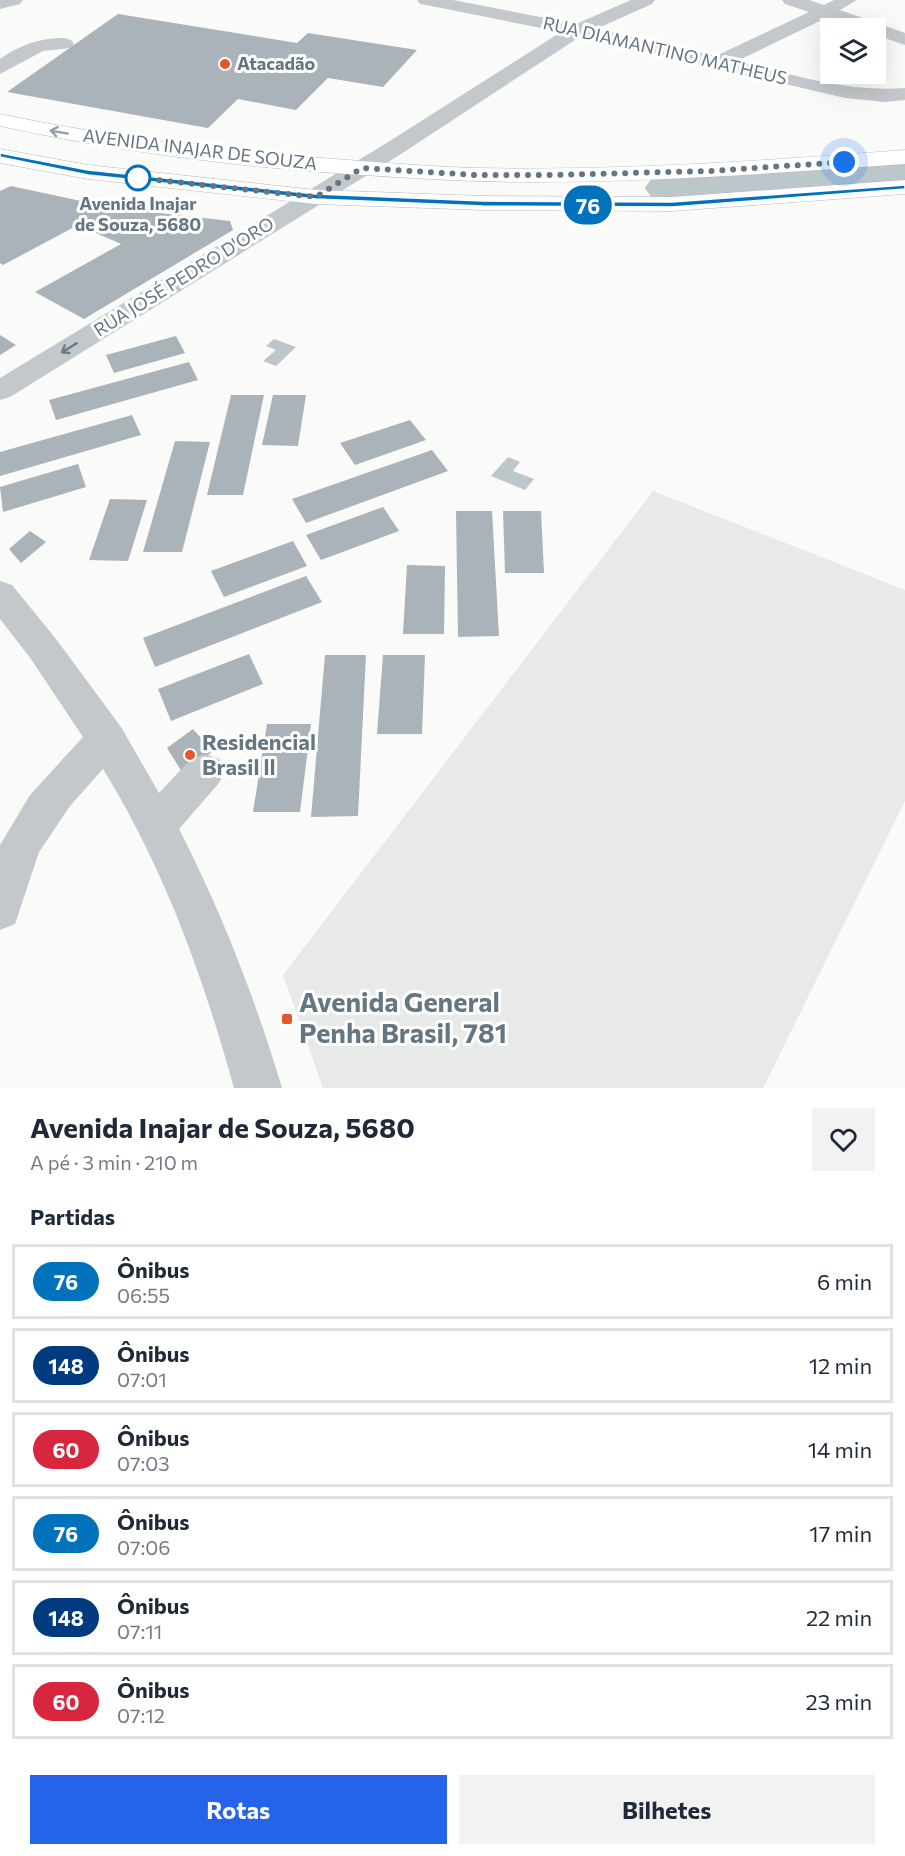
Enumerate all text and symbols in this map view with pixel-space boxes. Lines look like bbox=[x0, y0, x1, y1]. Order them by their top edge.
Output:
street label: RUA DIAMANTINO MATHEUS bbox=[541, 11, 789, 89]
map controls bbox=[820, 18, 886, 84]
button: layers bbox=[820, 18, 886, 84]
place label: Atacadão bbox=[237, 52, 315, 74]
marker: Atacadão bbox=[218, 57, 232, 71]
street label: AVENIDA INAJAR DE SOUZA bbox=[82, 124, 319, 174]
one-way arrow bbox=[50, 127, 70, 138]
your location bbox=[829, 147, 859, 177]
marker: Avenida Inajar de Souza, 5680 bbox=[125, 165, 151, 191]
line badge: 76 bbox=[561, 186, 615, 224]
place label: Avenida Inajar de Souza, 5680 bbox=[75, 192, 201, 235]
text: 76 bbox=[576, 193, 600, 218]
street label: RUA JOSÉ PEDRO D'ORO bbox=[89, 212, 278, 341]
one-way arrow bbox=[61, 342, 78, 354]
place label: Residencial Brasil ll bbox=[202, 728, 316, 780]
marker: Residencial Brasil ll bbox=[183, 748, 197, 762]
place label: Avenida General Penha Brasil, 781 bbox=[299, 985, 507, 1049]
marker: Avenida General Penha Brasil, 781 bbox=[280, 1012, 294, 1026]
button: heart bbox=[812, 1108, 875, 1171]
text: Avenida Inajar de Souza, 5680 bbox=[30, 1110, 415, 1144]
text: A pé · 3 min · 210 m bbox=[30, 1150, 198, 1174]
text: Partidas bbox=[30, 1203, 115, 1230]
text: Ônibus bbox=[117, 1256, 190, 1283]
text: 6 min bbox=[817, 1268, 872, 1295]
text: 76 bbox=[54, 1269, 78, 1294]
text: 06:55 bbox=[117, 1283, 170, 1307]
text: Ônibus bbox=[117, 1340, 190, 1367]
text: 12 min bbox=[809, 1352, 872, 1379]
text: 148 bbox=[48, 1353, 84, 1378]
text: 07:01 bbox=[117, 1367, 167, 1391]
text: Ônibus bbox=[117, 1424, 190, 1451]
text: 14 min bbox=[808, 1436, 872, 1463]
text: 60 bbox=[53, 1437, 79, 1462]
text: 07:03 bbox=[117, 1451, 170, 1475]
text: Ônibus bbox=[117, 1508, 190, 1535]
text: 17 min bbox=[809, 1520, 872, 1547]
text: 76 bbox=[54, 1521, 78, 1546]
text: 07:06 bbox=[117, 1535, 170, 1559]
text: Ônibus bbox=[117, 1592, 190, 1619]
text: 22 min bbox=[806, 1604, 872, 1631]
text: 148 bbox=[48, 1605, 84, 1630]
text: 07:11 bbox=[117, 1619, 162, 1643]
text: Ônibus bbox=[117, 1676, 190, 1703]
text: 23 min bbox=[806, 1688, 872, 1715]
text: 60 bbox=[53, 1689, 79, 1714]
text: 07:12 bbox=[117, 1703, 165, 1727]
button: Rotas bbox=[30, 1775, 447, 1844]
button: Bilhetes bbox=[459, 1775, 875, 1844]

